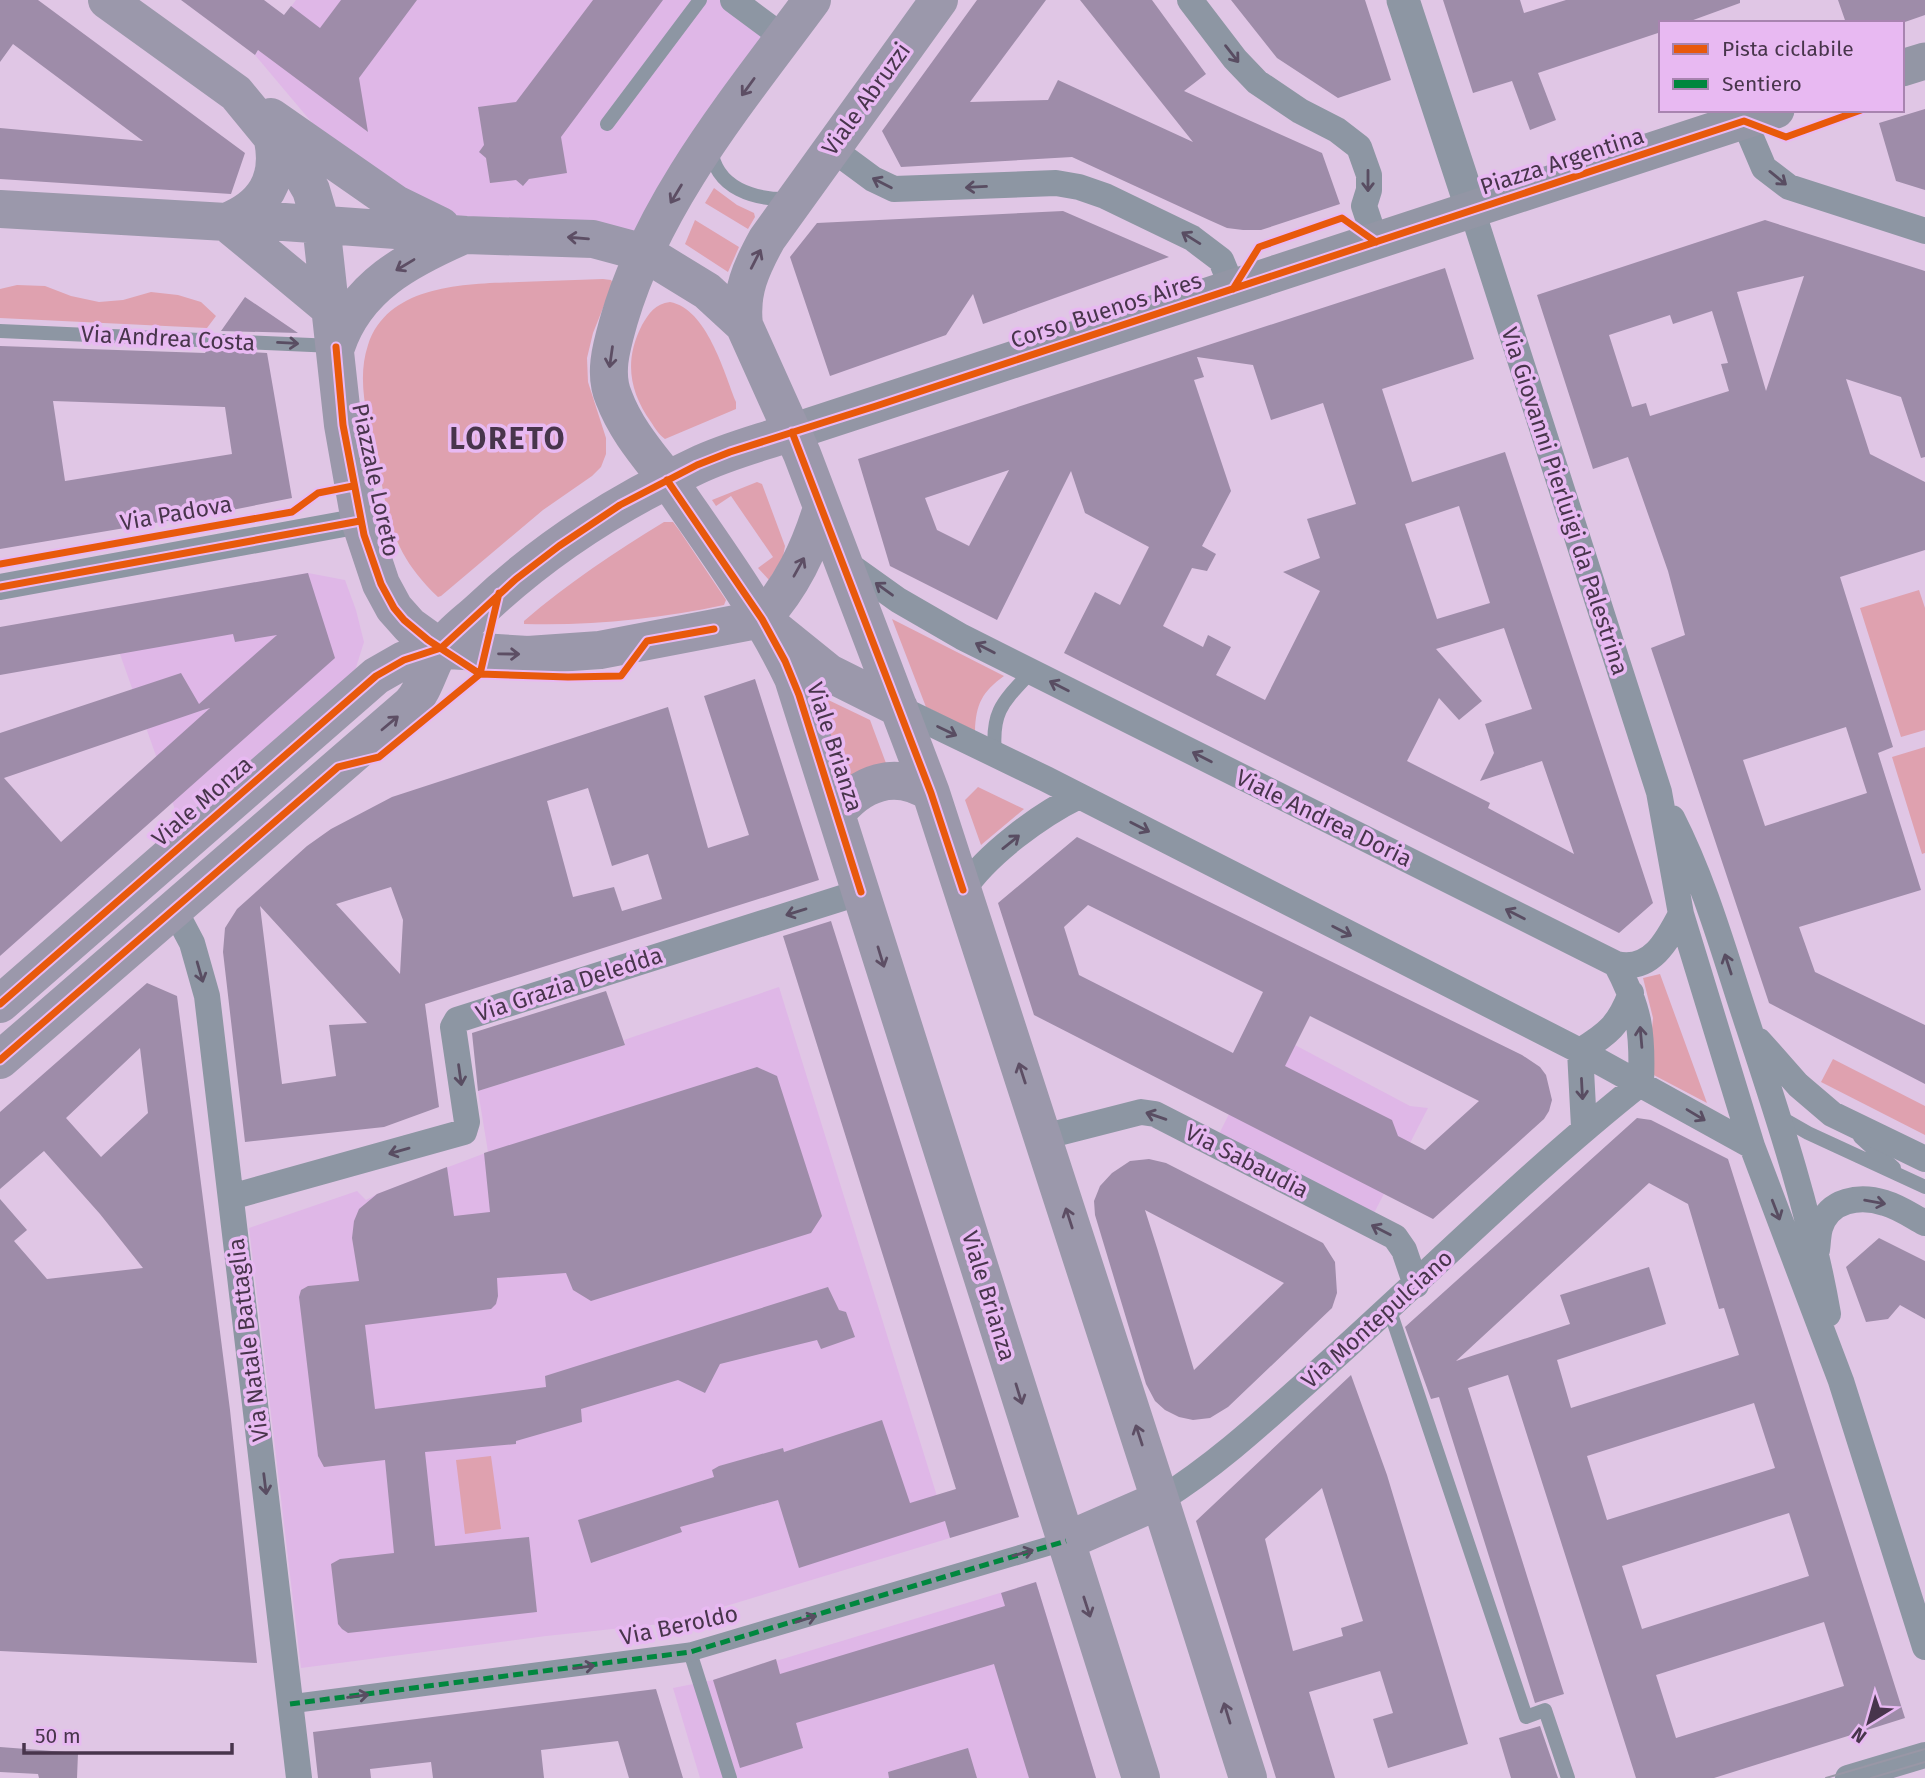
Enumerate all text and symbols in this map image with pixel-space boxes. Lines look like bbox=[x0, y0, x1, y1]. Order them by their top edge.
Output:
legend bbox=[1659, 21, 1904, 112]
text: Pista ciclabile bbox=[1722, 36, 1854, 62]
street label: Viale Abruzzi bbox=[816, 37, 916, 161]
one-way arrow bbox=[1224, 44, 1239, 63]
text: Sentiero bbox=[1722, 71, 1802, 97]
one-way arrow bbox=[741, 77, 755, 96]
street label: Piazza Argentina bbox=[1476, 121, 1648, 201]
one-way arrow bbox=[1361, 169, 1375, 192]
one-way arrow bbox=[1768, 171, 1787, 186]
one-way arrow bbox=[872, 176, 893, 190]
one-way arrow bbox=[964, 180, 987, 193]
one-way arrow bbox=[669, 183, 683, 203]
one-way arrow bbox=[568, 231, 590, 244]
one-way arrow bbox=[1182, 231, 1201, 246]
one-way arrow bbox=[750, 249, 764, 270]
one-way arrow bbox=[395, 258, 415, 272]
street label: Corso Buenos Aires bbox=[1007, 266, 1205, 354]
street label: Via Andrea Costa bbox=[80, 319, 256, 357]
street label: Via Giovanni Pierluigi da Palestrina bbox=[1495, 324, 1635, 678]
one-way arrow bbox=[277, 337, 300, 350]
one-way arrow bbox=[604, 345, 617, 367]
street label: Piazzale Loreto bbox=[346, 401, 406, 559]
district label: LORETO bbox=[449, 421, 567, 457]
street label: Via Padova bbox=[118, 489, 234, 537]
one-way arrow bbox=[793, 557, 806, 578]
one-way arrow bbox=[875, 582, 893, 597]
one-way arrow bbox=[975, 641, 996, 655]
one-way arrow bbox=[497, 647, 520, 661]
one-way arrow bbox=[1049, 678, 1070, 692]
street label: Viale Brianza bbox=[801, 679, 869, 815]
one-way arrow bbox=[381, 715, 399, 731]
one-way arrow bbox=[936, 724, 957, 738]
street label: Viale Monza bbox=[146, 750, 258, 852]
one-way arrow bbox=[1192, 750, 1212, 764]
street label: Viale Andrea Doria bbox=[1231, 763, 1417, 873]
one-way arrow bbox=[1129, 821, 1149, 835]
one-way arrow bbox=[1001, 835, 1019, 850]
one-way arrow bbox=[1505, 906, 1526, 920]
one-way arrow bbox=[786, 907, 808, 920]
one-way arrow bbox=[1331, 924, 1352, 938]
street label: Via Grazia Deledda bbox=[472, 941, 666, 1027]
one-way arrow bbox=[876, 946, 889, 968]
one-way arrow bbox=[1721, 953, 1734, 975]
one-way arrow bbox=[195, 960, 208, 982]
one-way arrow bbox=[1634, 1027, 1647, 1049]
one-way arrow bbox=[1015, 1062, 1028, 1084]
one-way arrow bbox=[454, 1064, 467, 1086]
one-way arrow bbox=[1575, 1078, 1588, 1101]
one-way arrow bbox=[1146, 1109, 1168, 1121]
one-way arrow bbox=[1685, 1109, 1705, 1123]
street label: Via Sabaudia bbox=[1180, 1118, 1314, 1204]
one-way arrow bbox=[388, 1145, 410, 1158]
one-way arrow bbox=[1863, 1195, 1886, 1209]
one-way arrow bbox=[1771, 1198, 1784, 1220]
one-way arrow bbox=[1062, 1208, 1075, 1230]
one-way arrow bbox=[1371, 1222, 1392, 1236]
street label: Viale Brianza bbox=[956, 1228, 1022, 1364]
street label: Via Natale Battaglia bbox=[222, 1237, 274, 1443]
street label: Via Montepulciano bbox=[1296, 1244, 1458, 1394]
one-way arrow bbox=[1014, 1382, 1027, 1404]
one-way arrow bbox=[1132, 1424, 1145, 1446]
one-way arrow bbox=[258, 1472, 271, 1494]
one-way arrow bbox=[1012, 1546, 1034, 1559]
one-way arrow bbox=[1082, 1595, 1094, 1617]
street label: Via Beroldo bbox=[617, 1599, 741, 1651]
one-way arrow bbox=[794, 1611, 816, 1624]
one-way arrow bbox=[572, 1660, 595, 1673]
north arrow bbox=[1834, 1687, 1904, 1757]
one-way arrow bbox=[346, 1689, 369, 1702]
one-way arrow bbox=[1220, 1702, 1233, 1724]
scale bar bbox=[24, 1712, 233, 1756]
text: N bbox=[1847, 1722, 1871, 1748]
text: 50 m bbox=[35, 1723, 81, 1749]

